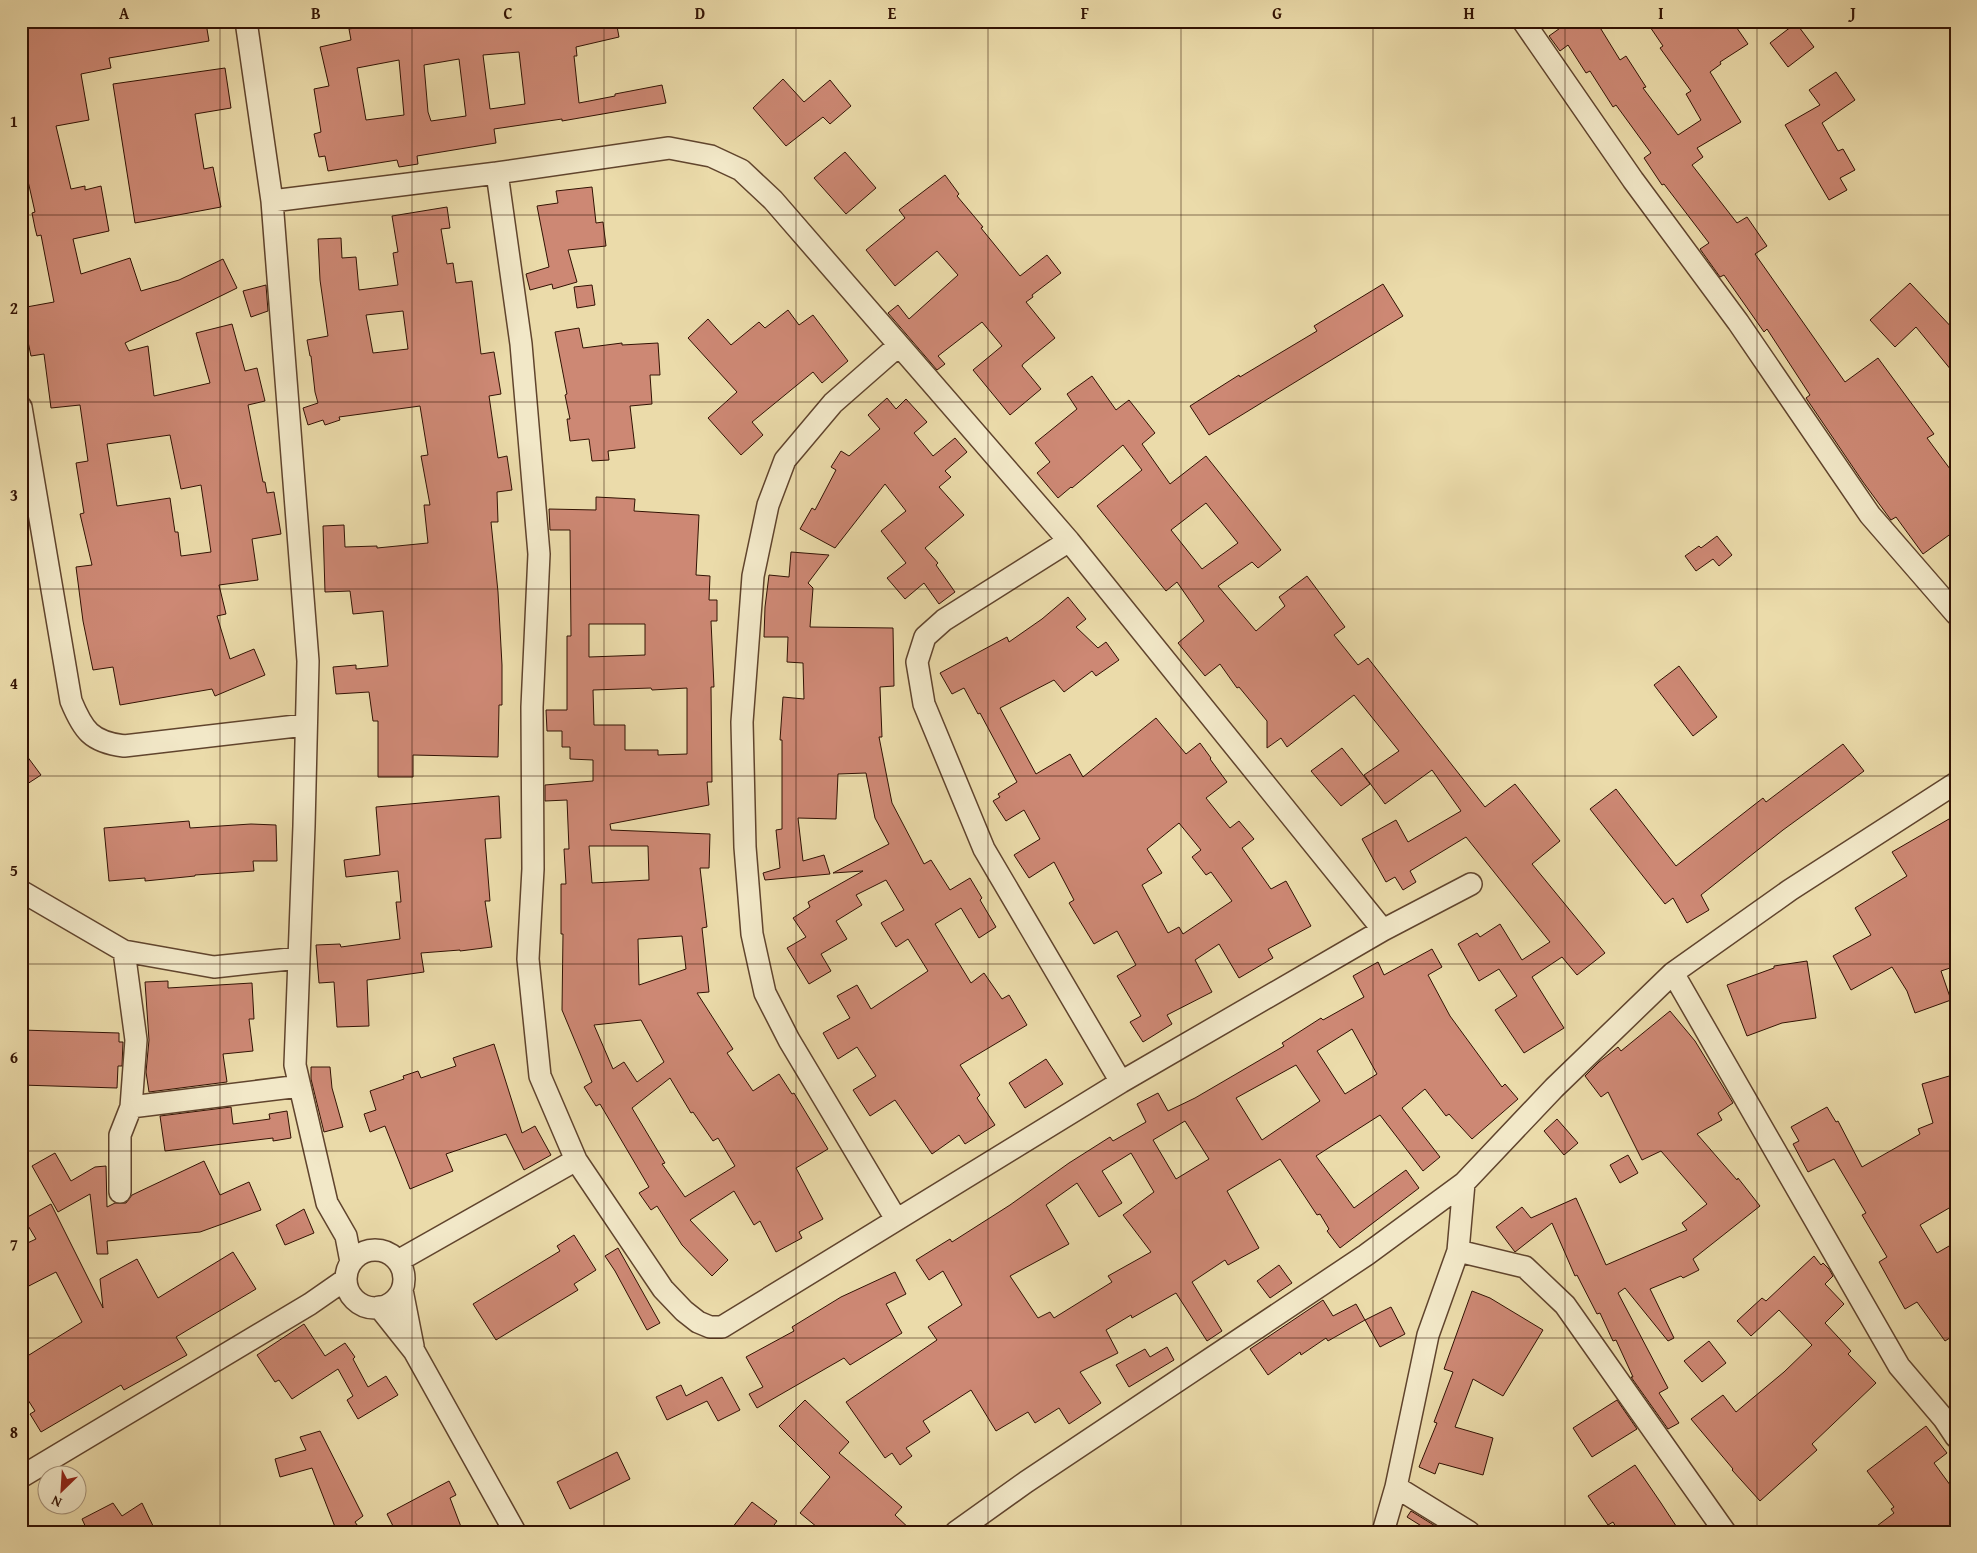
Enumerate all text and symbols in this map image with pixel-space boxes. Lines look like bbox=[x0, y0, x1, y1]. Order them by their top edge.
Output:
text: A bbox=[119, 1, 130, 25]
text: B bbox=[311, 1, 321, 25]
text: C bbox=[503, 1, 513, 25]
text: D bbox=[695, 1, 705, 25]
text: E bbox=[888, 1, 897, 25]
text: F bbox=[1081, 1, 1089, 25]
text: G bbox=[1272, 1, 1282, 25]
text: H bbox=[1463, 1, 1475, 25]
text: I bbox=[1658, 1, 1664, 25]
text: J bbox=[1847, 1, 1856, 25]
text: 1 bbox=[10, 109, 18, 133]
text: 2 bbox=[10, 296, 18, 320]
text: 3 bbox=[10, 483, 18, 507]
text: 4 bbox=[10, 671, 18, 695]
text: 5 bbox=[10, 858, 18, 882]
text: 6 bbox=[10, 1045, 18, 1069]
text: 7 bbox=[10, 1232, 18, 1256]
text: 8 bbox=[10, 1420, 18, 1444]
north arrow bbox=[38, 1466, 88, 1516]
text: N bbox=[47, 1490, 65, 1513]

